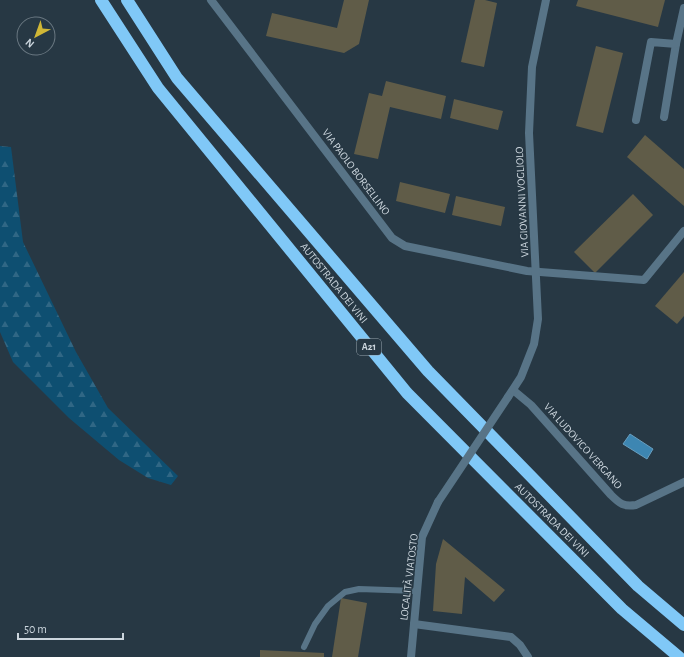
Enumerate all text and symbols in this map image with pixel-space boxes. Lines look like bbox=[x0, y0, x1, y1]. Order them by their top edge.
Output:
north arrow bbox=[16, 16, 56, 56]
text: N bbox=[23, 37, 36, 50]
street label: VIA PAOLO BORSELLINO bbox=[320, 127, 392, 217]
street label: VIA GIOVANNI VOGLIOLO bbox=[514, 146, 530, 258]
street label: AUTOSTRADA DEI VINI bbox=[298, 241, 370, 325]
road number: A21 bbox=[357, 339, 381, 355]
street label: VIA LUDOVICO VERGANO bbox=[542, 401, 624, 491]
street label: AUTOSTRADA DEI VINI bbox=[513, 481, 591, 559]
street label: LOCALITÀ VIATOSTO bbox=[397, 533, 420, 621]
scale bar bbox=[18, 615, 123, 641]
text: 50 m bbox=[24, 623, 47, 635]

